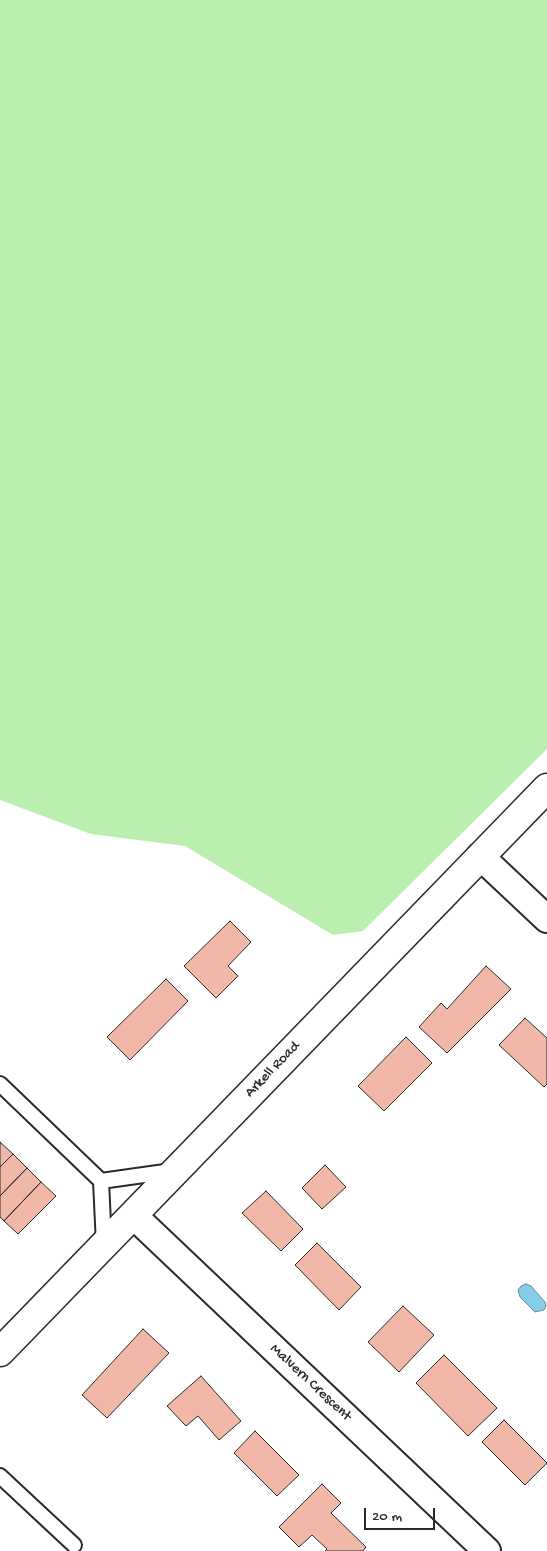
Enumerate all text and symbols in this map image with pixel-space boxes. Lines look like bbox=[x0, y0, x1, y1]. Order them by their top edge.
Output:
street label: Arkell Road bbox=[242, 1038, 304, 1102]
street label: Malvern Crescent bbox=[265, 1341, 355, 1425]
scale bar bbox=[367, 1498, 438, 1530]
text: 20 m bbox=[372, 1508, 402, 1526]

